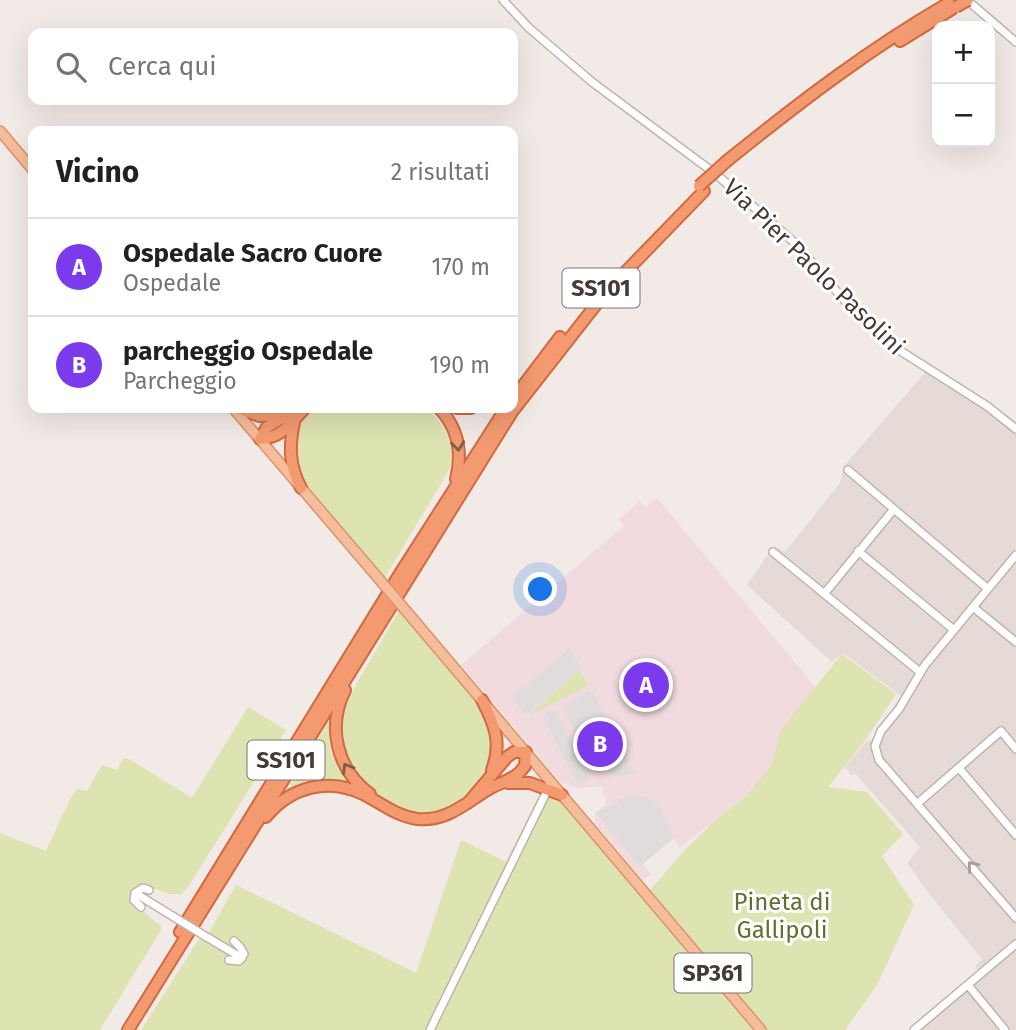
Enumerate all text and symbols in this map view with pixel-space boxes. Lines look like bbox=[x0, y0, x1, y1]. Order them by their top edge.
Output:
map controls bbox=[932, 21, 995, 147]
button: + bbox=[932, 21, 995, 84]
search box bbox=[28, 28, 518, 105]
icon: search bbox=[52, 48, 90, 86]
text: Cerca qui bbox=[108, 51, 217, 82]
button: − bbox=[932, 84, 995, 147]
text: Vicino bbox=[56, 154, 139, 190]
text: 2 risultati bbox=[391, 158, 490, 186]
street label: Via Pier Paolo Pasolini bbox=[718, 173, 910, 361]
text: Ospedale Sacro Cuore bbox=[123, 238, 382, 269]
text: A bbox=[72, 253, 86, 281]
text: 170 m bbox=[431, 253, 490, 281]
road number: SS101 bbox=[562, 268, 640, 308]
text: Ospedale bbox=[123, 269, 221, 297]
text: parcheggio Ospedale bbox=[123, 336, 373, 367]
text: B bbox=[72, 351, 86, 379]
text: 190 m bbox=[429, 351, 490, 379]
text: Parcheggio bbox=[123, 367, 237, 395]
one-way arrow bbox=[450, 441, 465, 452]
your location bbox=[523, 572, 557, 606]
pin: A bbox=[623, 659, 669, 711]
pin: B bbox=[577, 718, 623, 770]
road number: SS101 bbox=[247, 740, 324, 780]
one-way arrow bbox=[343, 763, 356, 776]
one-way arrow bbox=[968, 861, 980, 874]
park label: Pineta di Gallipoli bbox=[734, 888, 830, 944]
road number: SP361 bbox=[674, 954, 752, 992]

